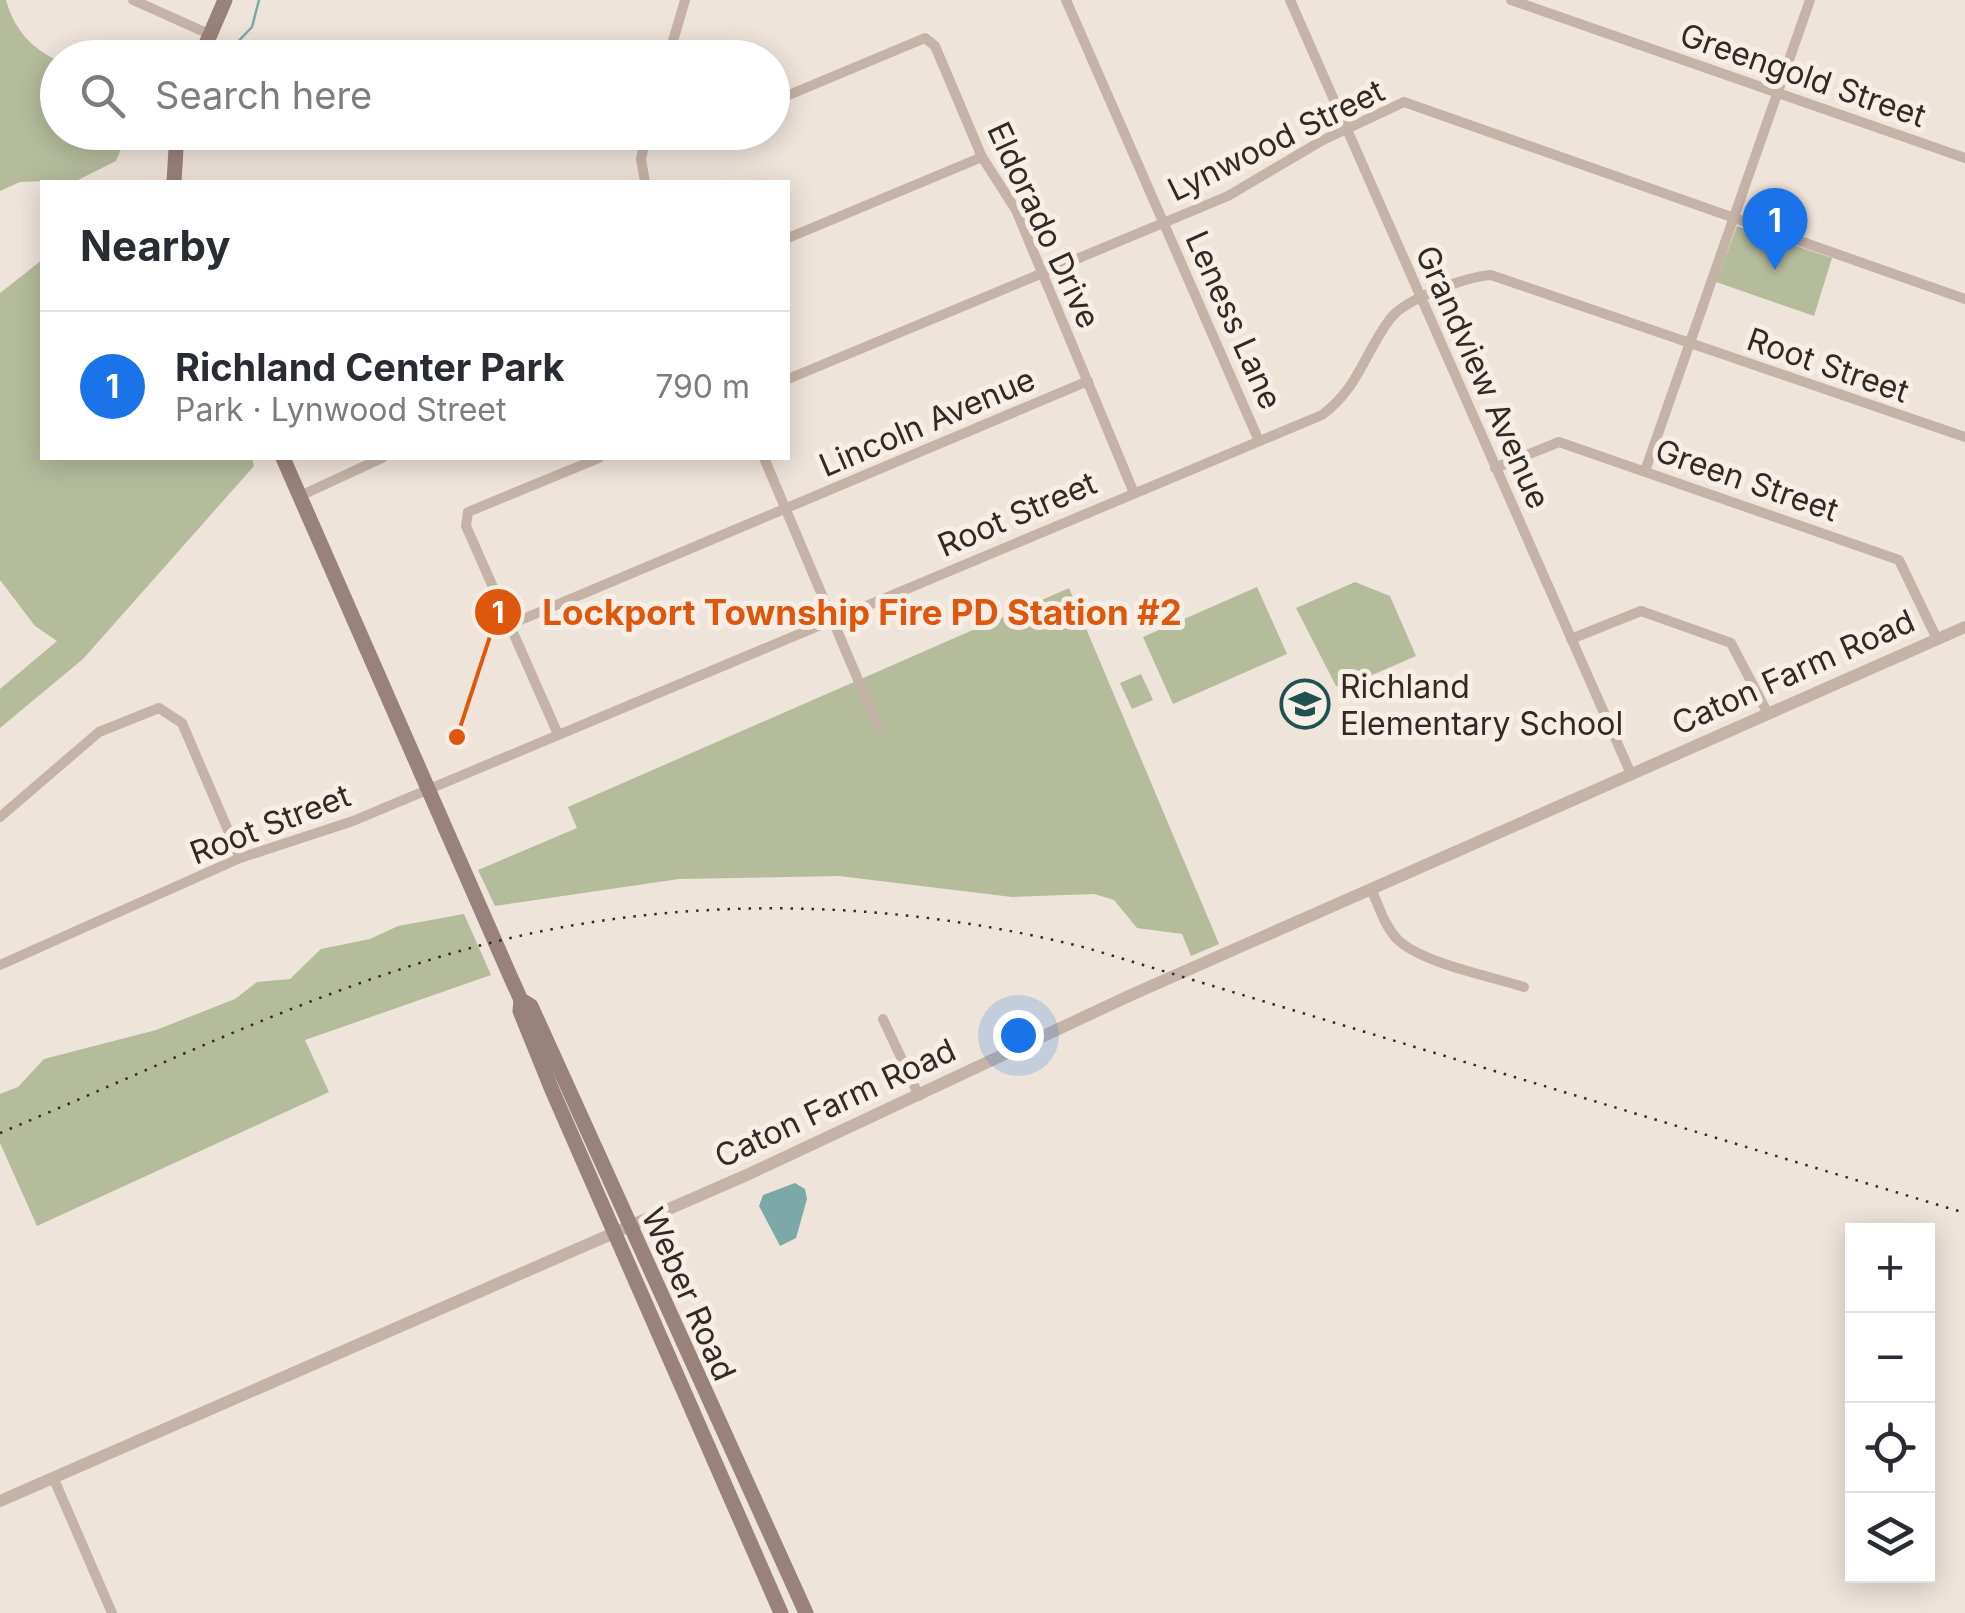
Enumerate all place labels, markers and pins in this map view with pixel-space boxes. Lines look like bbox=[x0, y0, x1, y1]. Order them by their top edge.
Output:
pin: 1 bbox=[1742, 188, 1808, 270]
callout: Lockport Township Fire PD Station #2 bbox=[473, 580, 1202, 645]
place label: Richland Elementary School bbox=[1340, 667, 1623, 743]
school or university icon: Richland Elementary School bbox=[1279, 678, 1331, 730]

